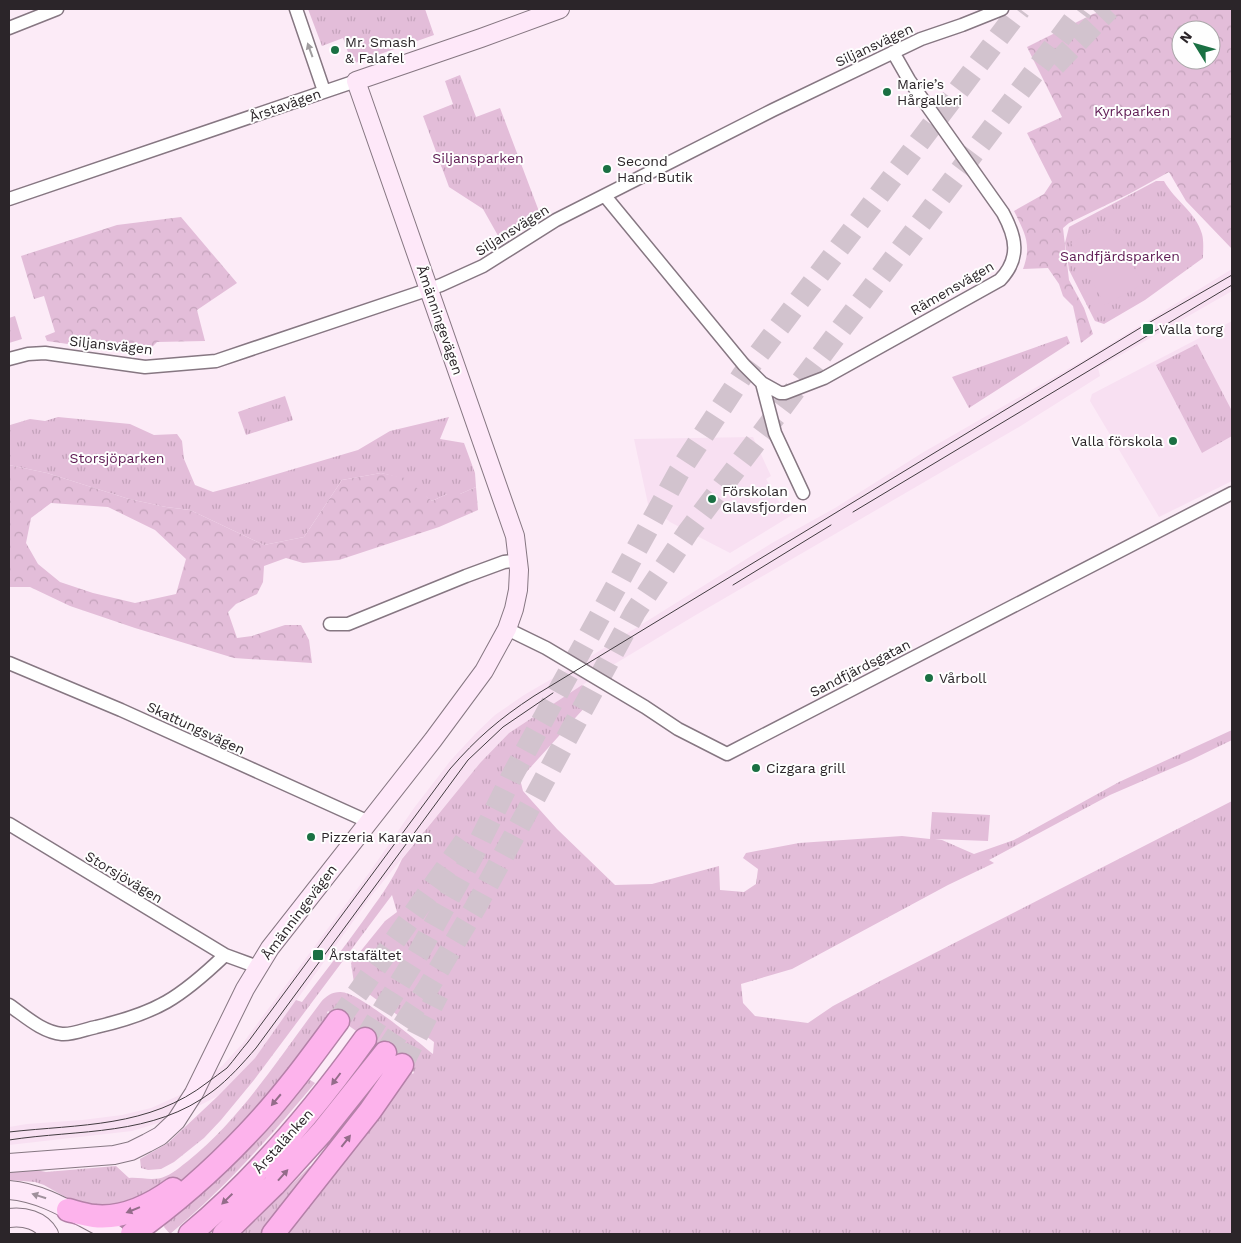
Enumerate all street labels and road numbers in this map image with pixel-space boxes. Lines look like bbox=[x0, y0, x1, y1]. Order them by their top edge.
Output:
street label: Siljansvägen bbox=[833, 20, 915, 70]
street label: Årstavägen bbox=[247, 85, 323, 125]
street label: Siljansvägen bbox=[472, 201, 552, 259]
street label: Rämensvägen bbox=[907, 258, 997, 318]
street label: Åmänningevägen bbox=[414, 263, 466, 377]
street label: Siljansvägen bbox=[69, 333, 153, 357]
street label: Sandfjärdsgatan bbox=[807, 636, 913, 700]
street label: Skattungsvägen bbox=[144, 698, 248, 758]
street label: Storsjövägen bbox=[82, 848, 166, 906]
street label: Åmänningevägen bbox=[258, 861, 340, 963]
street label: Årstalänken bbox=[250, 1105, 316, 1177]

